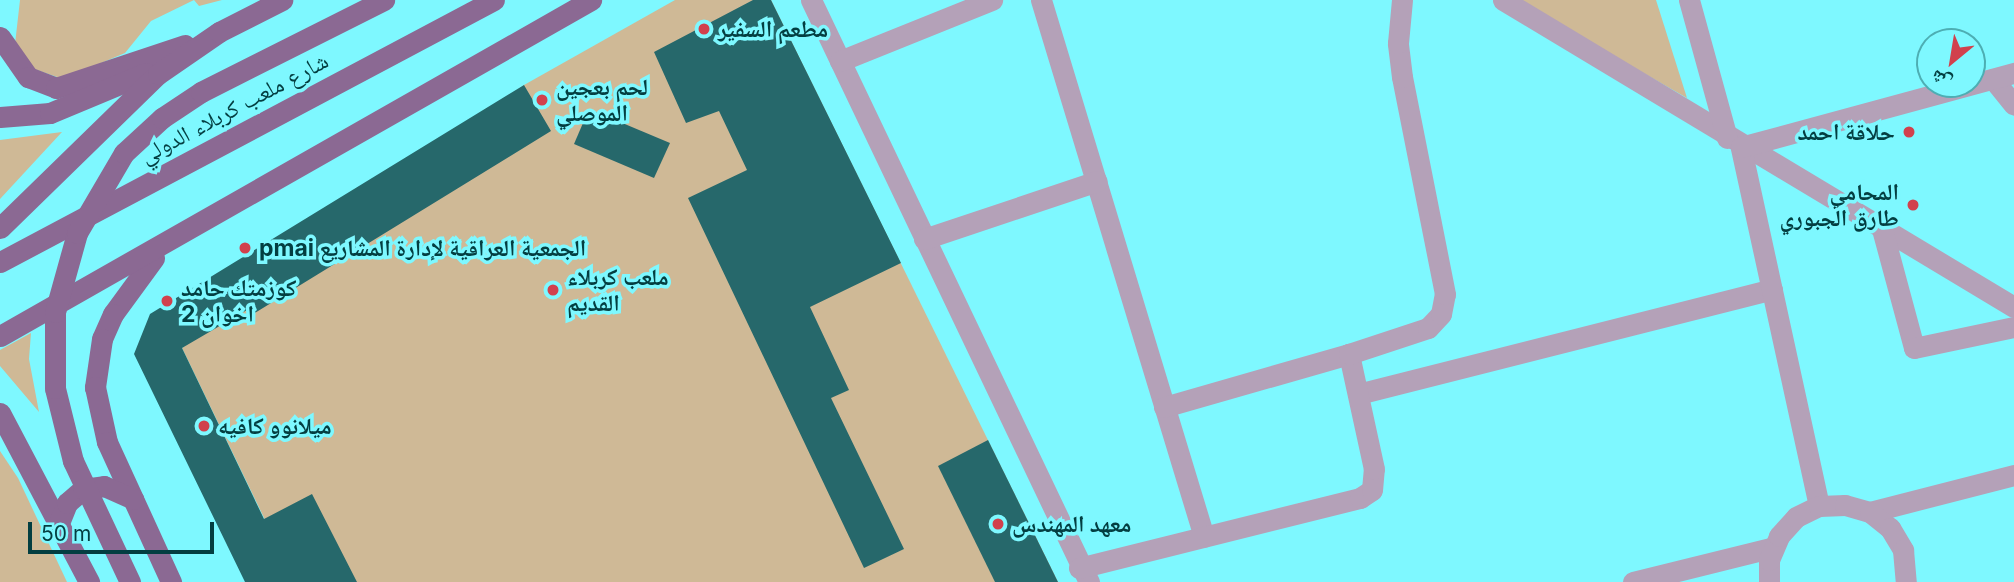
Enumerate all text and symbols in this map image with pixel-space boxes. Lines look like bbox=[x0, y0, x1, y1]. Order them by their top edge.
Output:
place label: مطعم السفير bbox=[718, 15, 828, 43]
marker: مطعم السفير bbox=[696, 21, 712, 37]
north arrow bbox=[1916, 28, 1986, 98]
street label: شارع ملعب كربلاء الدولي bbox=[135, 47, 333, 169]
text: ش bbox=[1927, 65, 1956, 95]
place label: لحم بعجين الموصلي bbox=[556, 73, 648, 127]
marker: لحم بعجين الموصلي bbox=[534, 92, 550, 108]
place label: حلاقة احمد bbox=[1797, 118, 1895, 146]
marker: حلاقة احمد bbox=[1901, 124, 1917, 140]
place label: المحامي طارق الجبوري bbox=[1779, 178, 1899, 232]
marker: المحامي طارق الجبوري bbox=[1905, 197, 1921, 213]
place label: pmai الجمعية العراقية لإدارة المشاريع bbox=[259, 234, 586, 262]
marker: pmai الجمعية العراقية لإدارة المشاريع bbox=[237, 240, 253, 256]
place label: ملعب كربلاء القديم bbox=[567, 263, 669, 317]
place label: كوزمتك حامد اخوان 2 bbox=[181, 274, 296, 328]
marker: ملعب كربلاء القديم bbox=[545, 282, 561, 298]
marker: كوزمتك حامد اخوان 2 bbox=[159, 293, 175, 309]
place label: ميلانوو كافيه bbox=[218, 412, 332, 440]
marker: ميلانوو كافيه bbox=[196, 418, 212, 434]
scale bar bbox=[32, 508, 217, 552]
place label: معهد المهندس bbox=[1012, 510, 1131, 538]
marker: معهد المهندس bbox=[990, 516, 1006, 532]
text: 50 m bbox=[41, 521, 91, 546]

